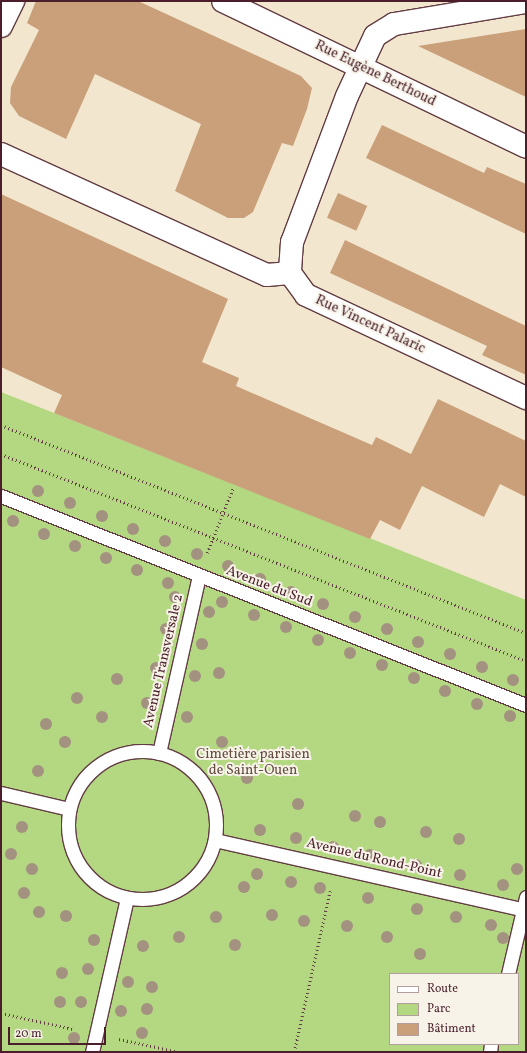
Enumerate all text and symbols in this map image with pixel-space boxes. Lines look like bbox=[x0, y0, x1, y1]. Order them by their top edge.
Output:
street label: Rue Eugène Berthoud bbox=[312, 37, 438, 111]
street label: Rue Vincent Palaric bbox=[312, 292, 428, 358]
street label: Avenue du Sud bbox=[224, 563, 314, 611]
street label: Avenue Transversale 2 bbox=[140, 592, 188, 730]
park label: Cimetière parisien de Saint-Ouen bbox=[196, 747, 310, 780]
street label: Avenue du Rond-Point bbox=[305, 835, 443, 883]
legend bbox=[389, 973, 519, 1045]
text: Route bbox=[427, 981, 458, 997]
text: Parc bbox=[427, 1001, 450, 1017]
scale bar bbox=[10, 1019, 108, 1045]
text: Bâtiment bbox=[427, 1021, 476, 1037]
text: 20 m bbox=[15, 1026, 42, 1042]

